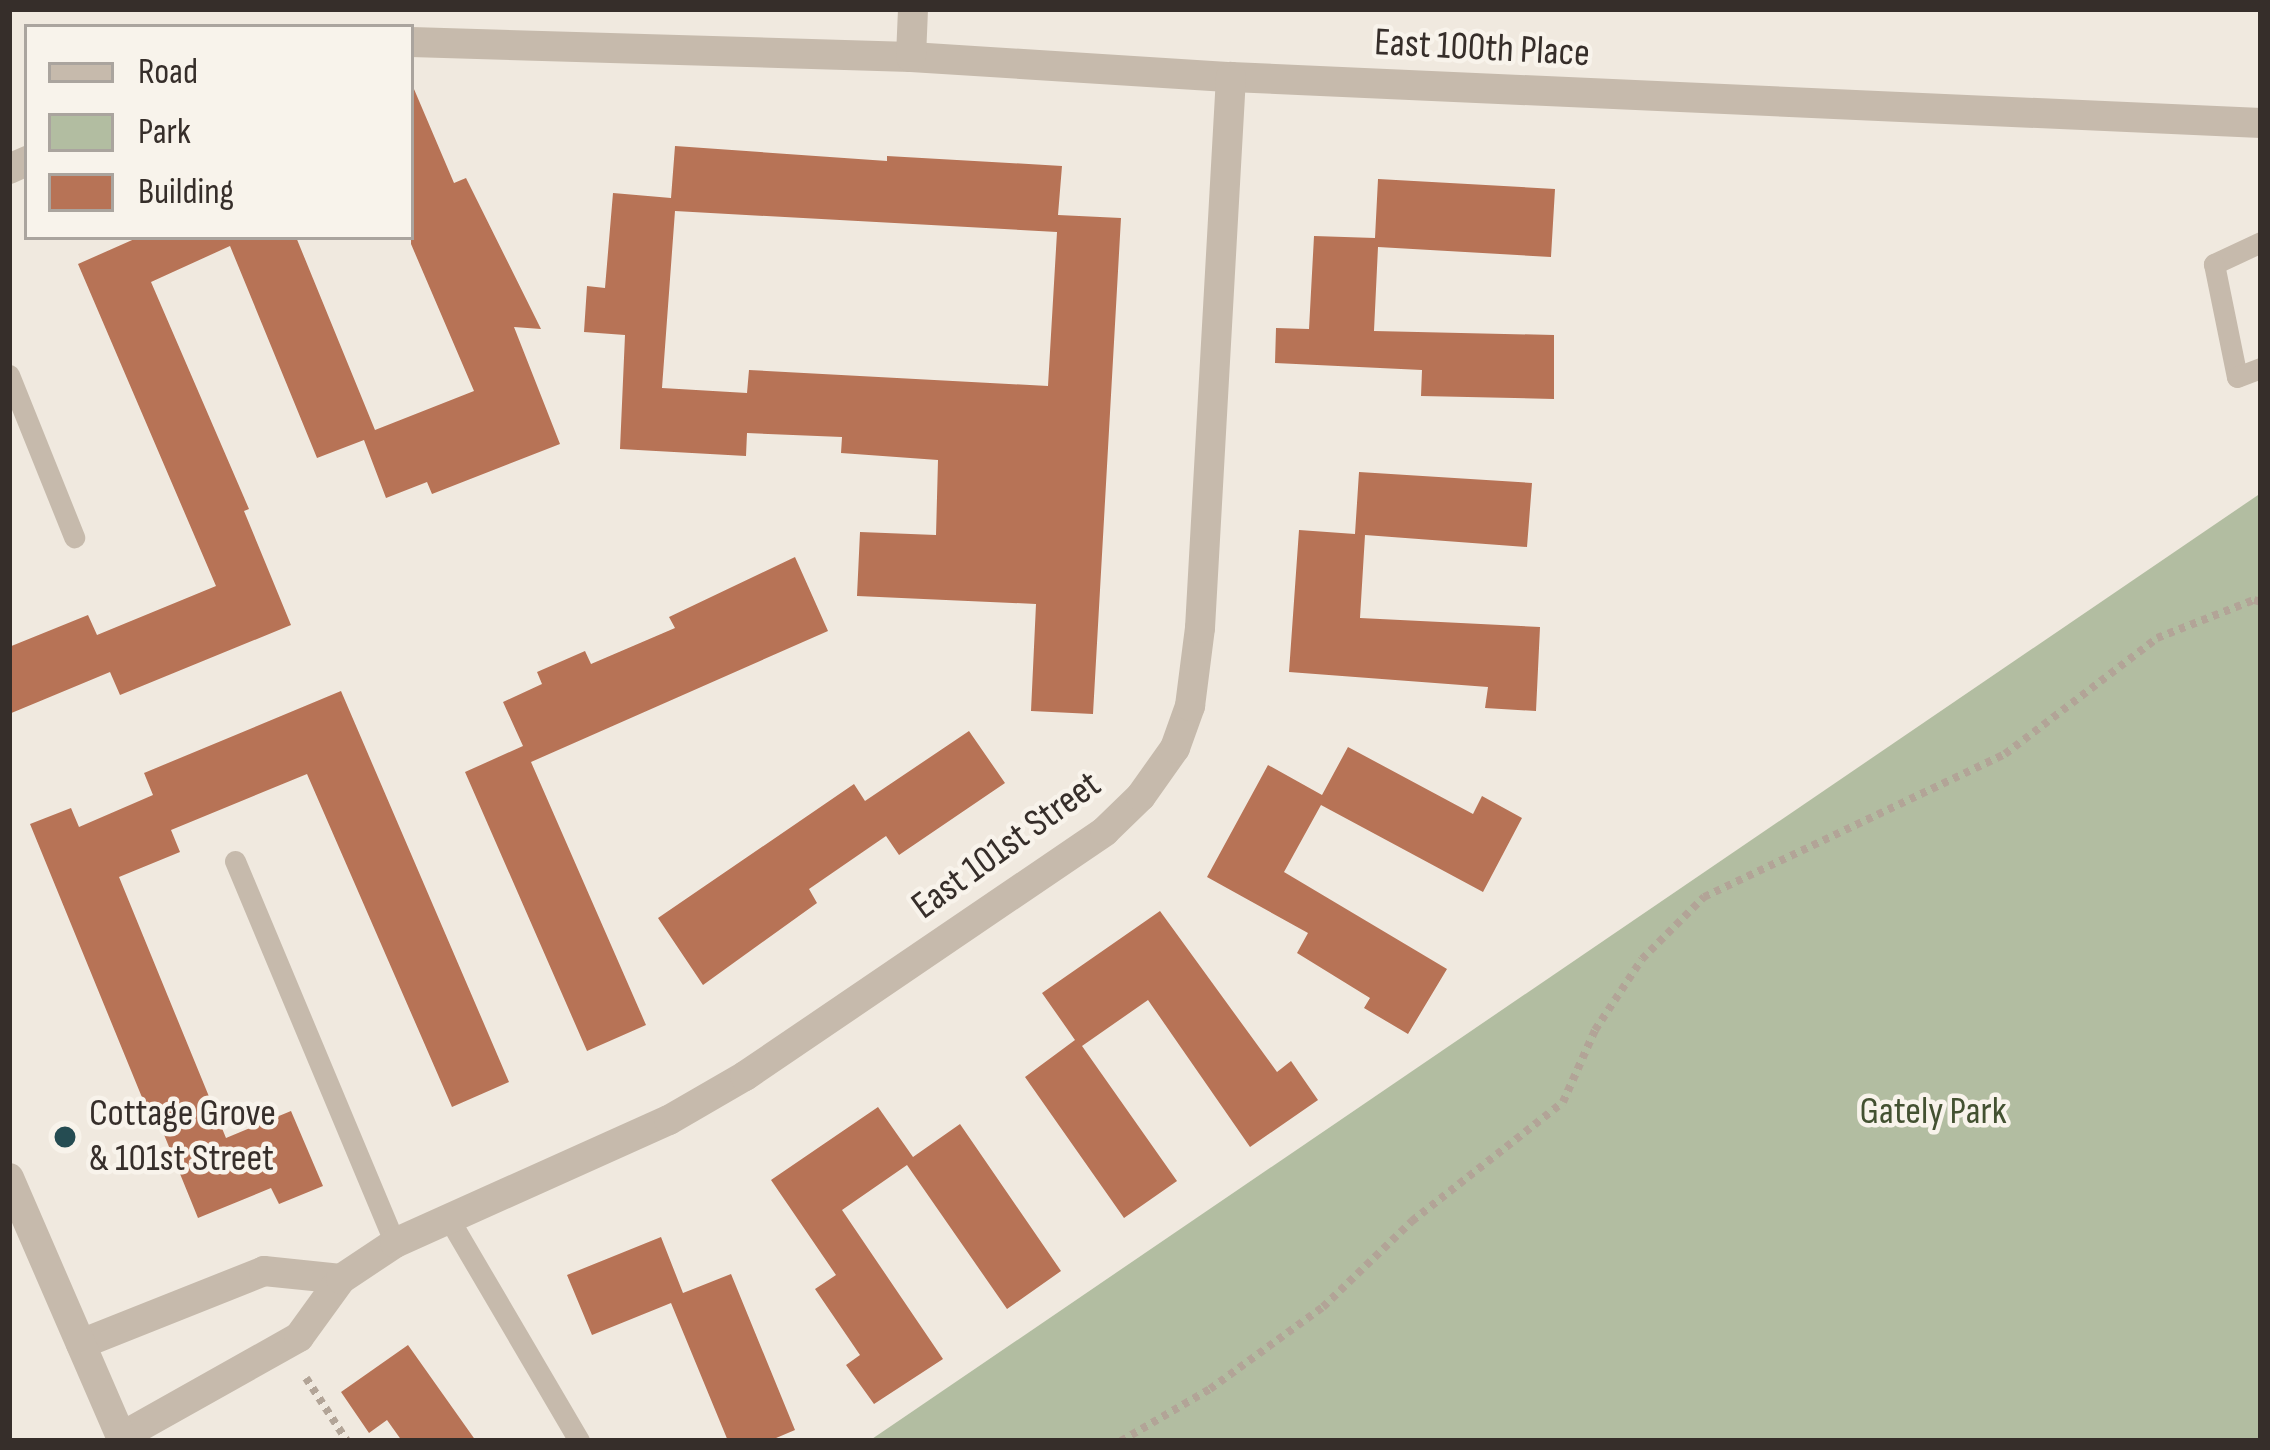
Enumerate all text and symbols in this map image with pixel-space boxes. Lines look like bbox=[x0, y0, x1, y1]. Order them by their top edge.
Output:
street label: East 100th Place bbox=[1373, 20, 1591, 78]
legend bbox=[24, 24, 414, 240]
text: Road bbox=[138, 51, 198, 94]
text: Park bbox=[138, 111, 191, 154]
text: Building bbox=[138, 171, 234, 214]
street label: East 101st Street bbox=[904, 762, 1110, 930]
park label: Gately Park bbox=[1859, 1089, 2007, 1135]
place label: Cottage Grove & 101st Street bbox=[89, 1092, 276, 1183]
marker: Cottage Grove & 101st Street bbox=[52, 1124, 78, 1150]

